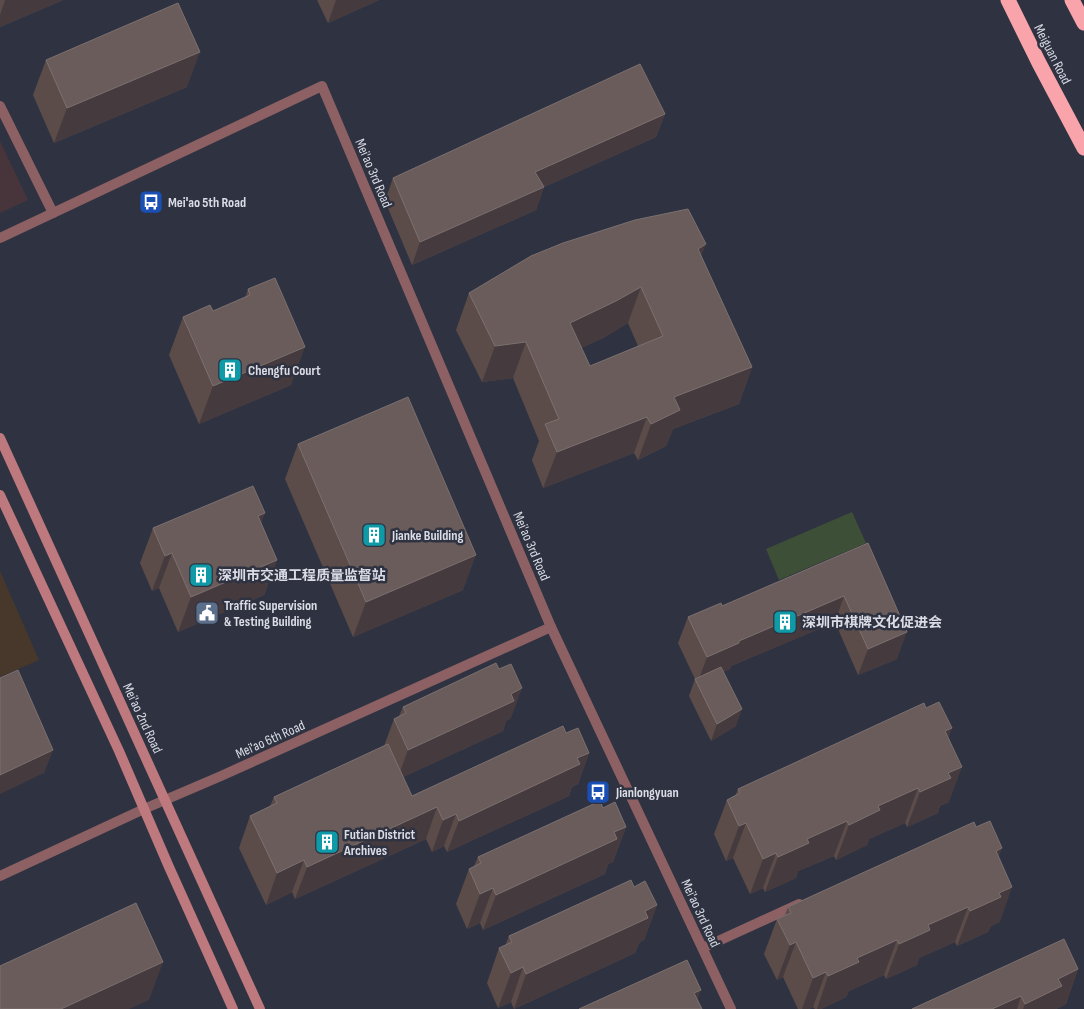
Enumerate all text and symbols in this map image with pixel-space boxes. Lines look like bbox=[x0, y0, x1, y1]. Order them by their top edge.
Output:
street label: Meiguan Road bbox=[1030, 21, 1075, 87]
street label: Mei'ao 3rd Road bbox=[351, 136, 396, 210]
bus stop icon: Mei'ao 5th Road bbox=[138, 189, 164, 215]
place label: Mei'ao 5th Road bbox=[168, 194, 246, 211]
building icon: Chengfu Court bbox=[217, 357, 243, 383]
place label: Chengfu Court bbox=[248, 362, 321, 379]
street label: Mei'ao 3rd Road bbox=[509, 509, 554, 583]
building icon: Jianke Building bbox=[361, 522, 387, 548]
place label: Jianke Building bbox=[391, 527, 463, 544]
building icon: 深圳市交通工程质量监督站 bbox=[188, 562, 214, 588]
place label: 深圳市交通工程质量监督站 bbox=[218, 567, 386, 584]
place label: Traffic Supervision & Testing Building bbox=[224, 597, 317, 630]
public building icon: Traffic Supervision & Testing Building bbox=[194, 600, 220, 626]
building icon: 深圳市棋牌文化促进会 bbox=[772, 609, 798, 635]
place label: 深圳市棋牌文化促进会 bbox=[802, 614, 942, 631]
street label: Mei'ao 2nd Road bbox=[119, 680, 166, 756]
street label: Mei'ao 6th Road bbox=[233, 717, 308, 762]
bus stop icon: Jianlongyuan bbox=[585, 779, 611, 805]
place label: Jianlongyuan bbox=[615, 784, 679, 801]
place label: Futian District Archives bbox=[343, 826, 416, 859]
building icon: Futian District Archives bbox=[314, 829, 340, 855]
street label: Mei'ao 3rd Road bbox=[677, 876, 724, 950]

